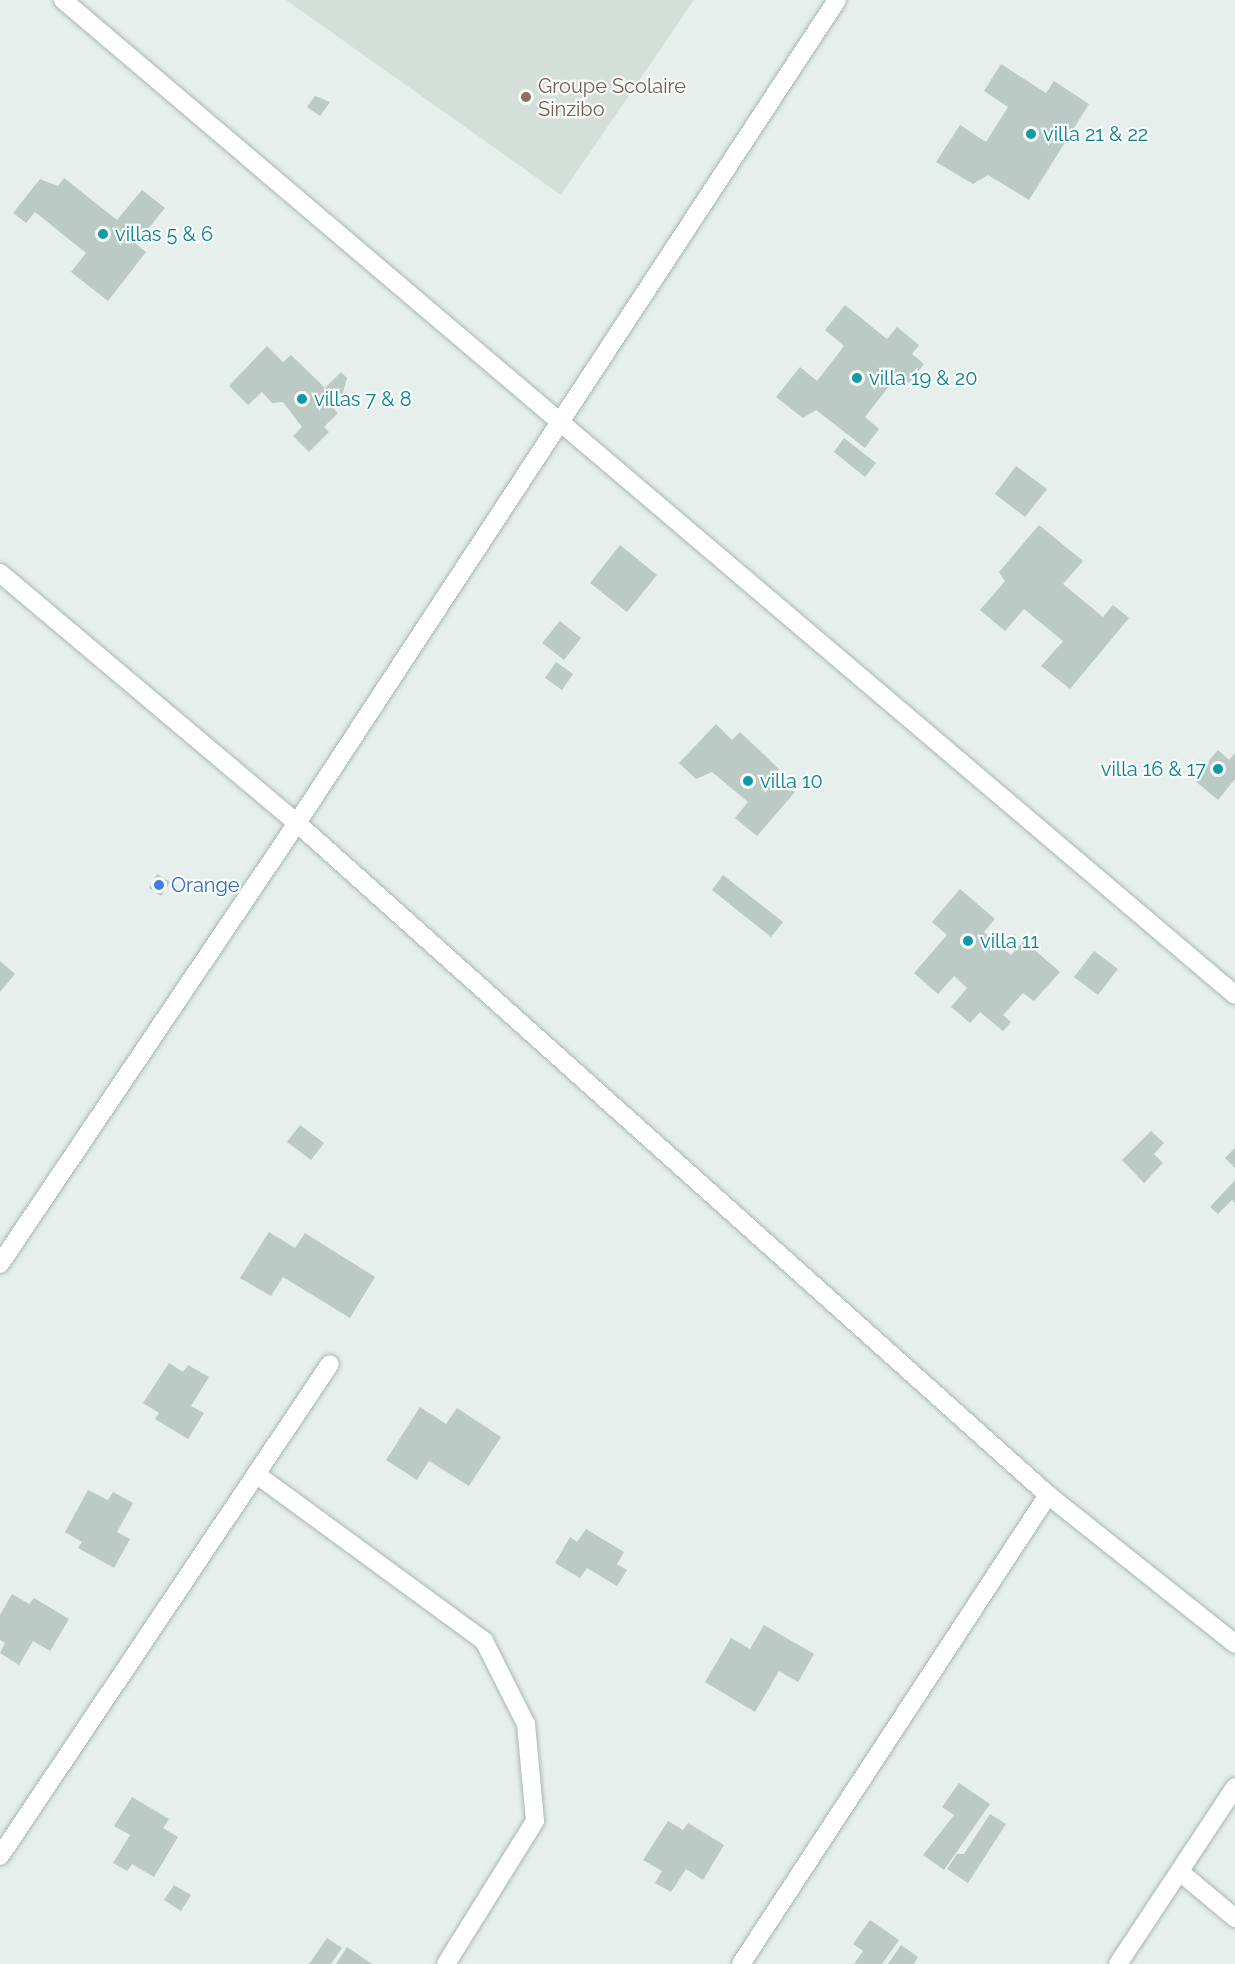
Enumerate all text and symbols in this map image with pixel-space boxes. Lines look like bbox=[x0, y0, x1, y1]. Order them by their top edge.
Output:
place label: Groupe Scolaire Sinzibo bbox=[538, 74, 686, 121]
marker: Groupe Scolaire Sinzibo bbox=[519, 90, 533, 104]
place label: villa 21 & 22 bbox=[1043, 122, 1148, 146]
marker: villa 21 & 22 bbox=[1024, 127, 1038, 141]
place label: villas 5 & 6 bbox=[115, 222, 213, 246]
marker: villas 5 & 6 bbox=[96, 227, 110, 241]
place label: villa 19 & 20 bbox=[869, 366, 977, 390]
marker: villa 19 & 20 bbox=[850, 371, 864, 385]
place label: villas 7 & 8 bbox=[314, 387, 412, 411]
marker: villas 7 & 8 bbox=[295, 392, 309, 406]
place label: villa 16 & 17 bbox=[1101, 757, 1206, 781]
marker: villa 16 & 17 bbox=[1211, 762, 1225, 776]
place label: villa 10 bbox=[760, 769, 823, 793]
marker: villa 10 bbox=[741, 774, 755, 788]
place label: Orange bbox=[171, 873, 240, 897]
marker: Orange bbox=[152, 878, 166, 892]
place label: villa 11 bbox=[980, 929, 1039, 953]
marker: villa 11 bbox=[961, 934, 975, 948]

